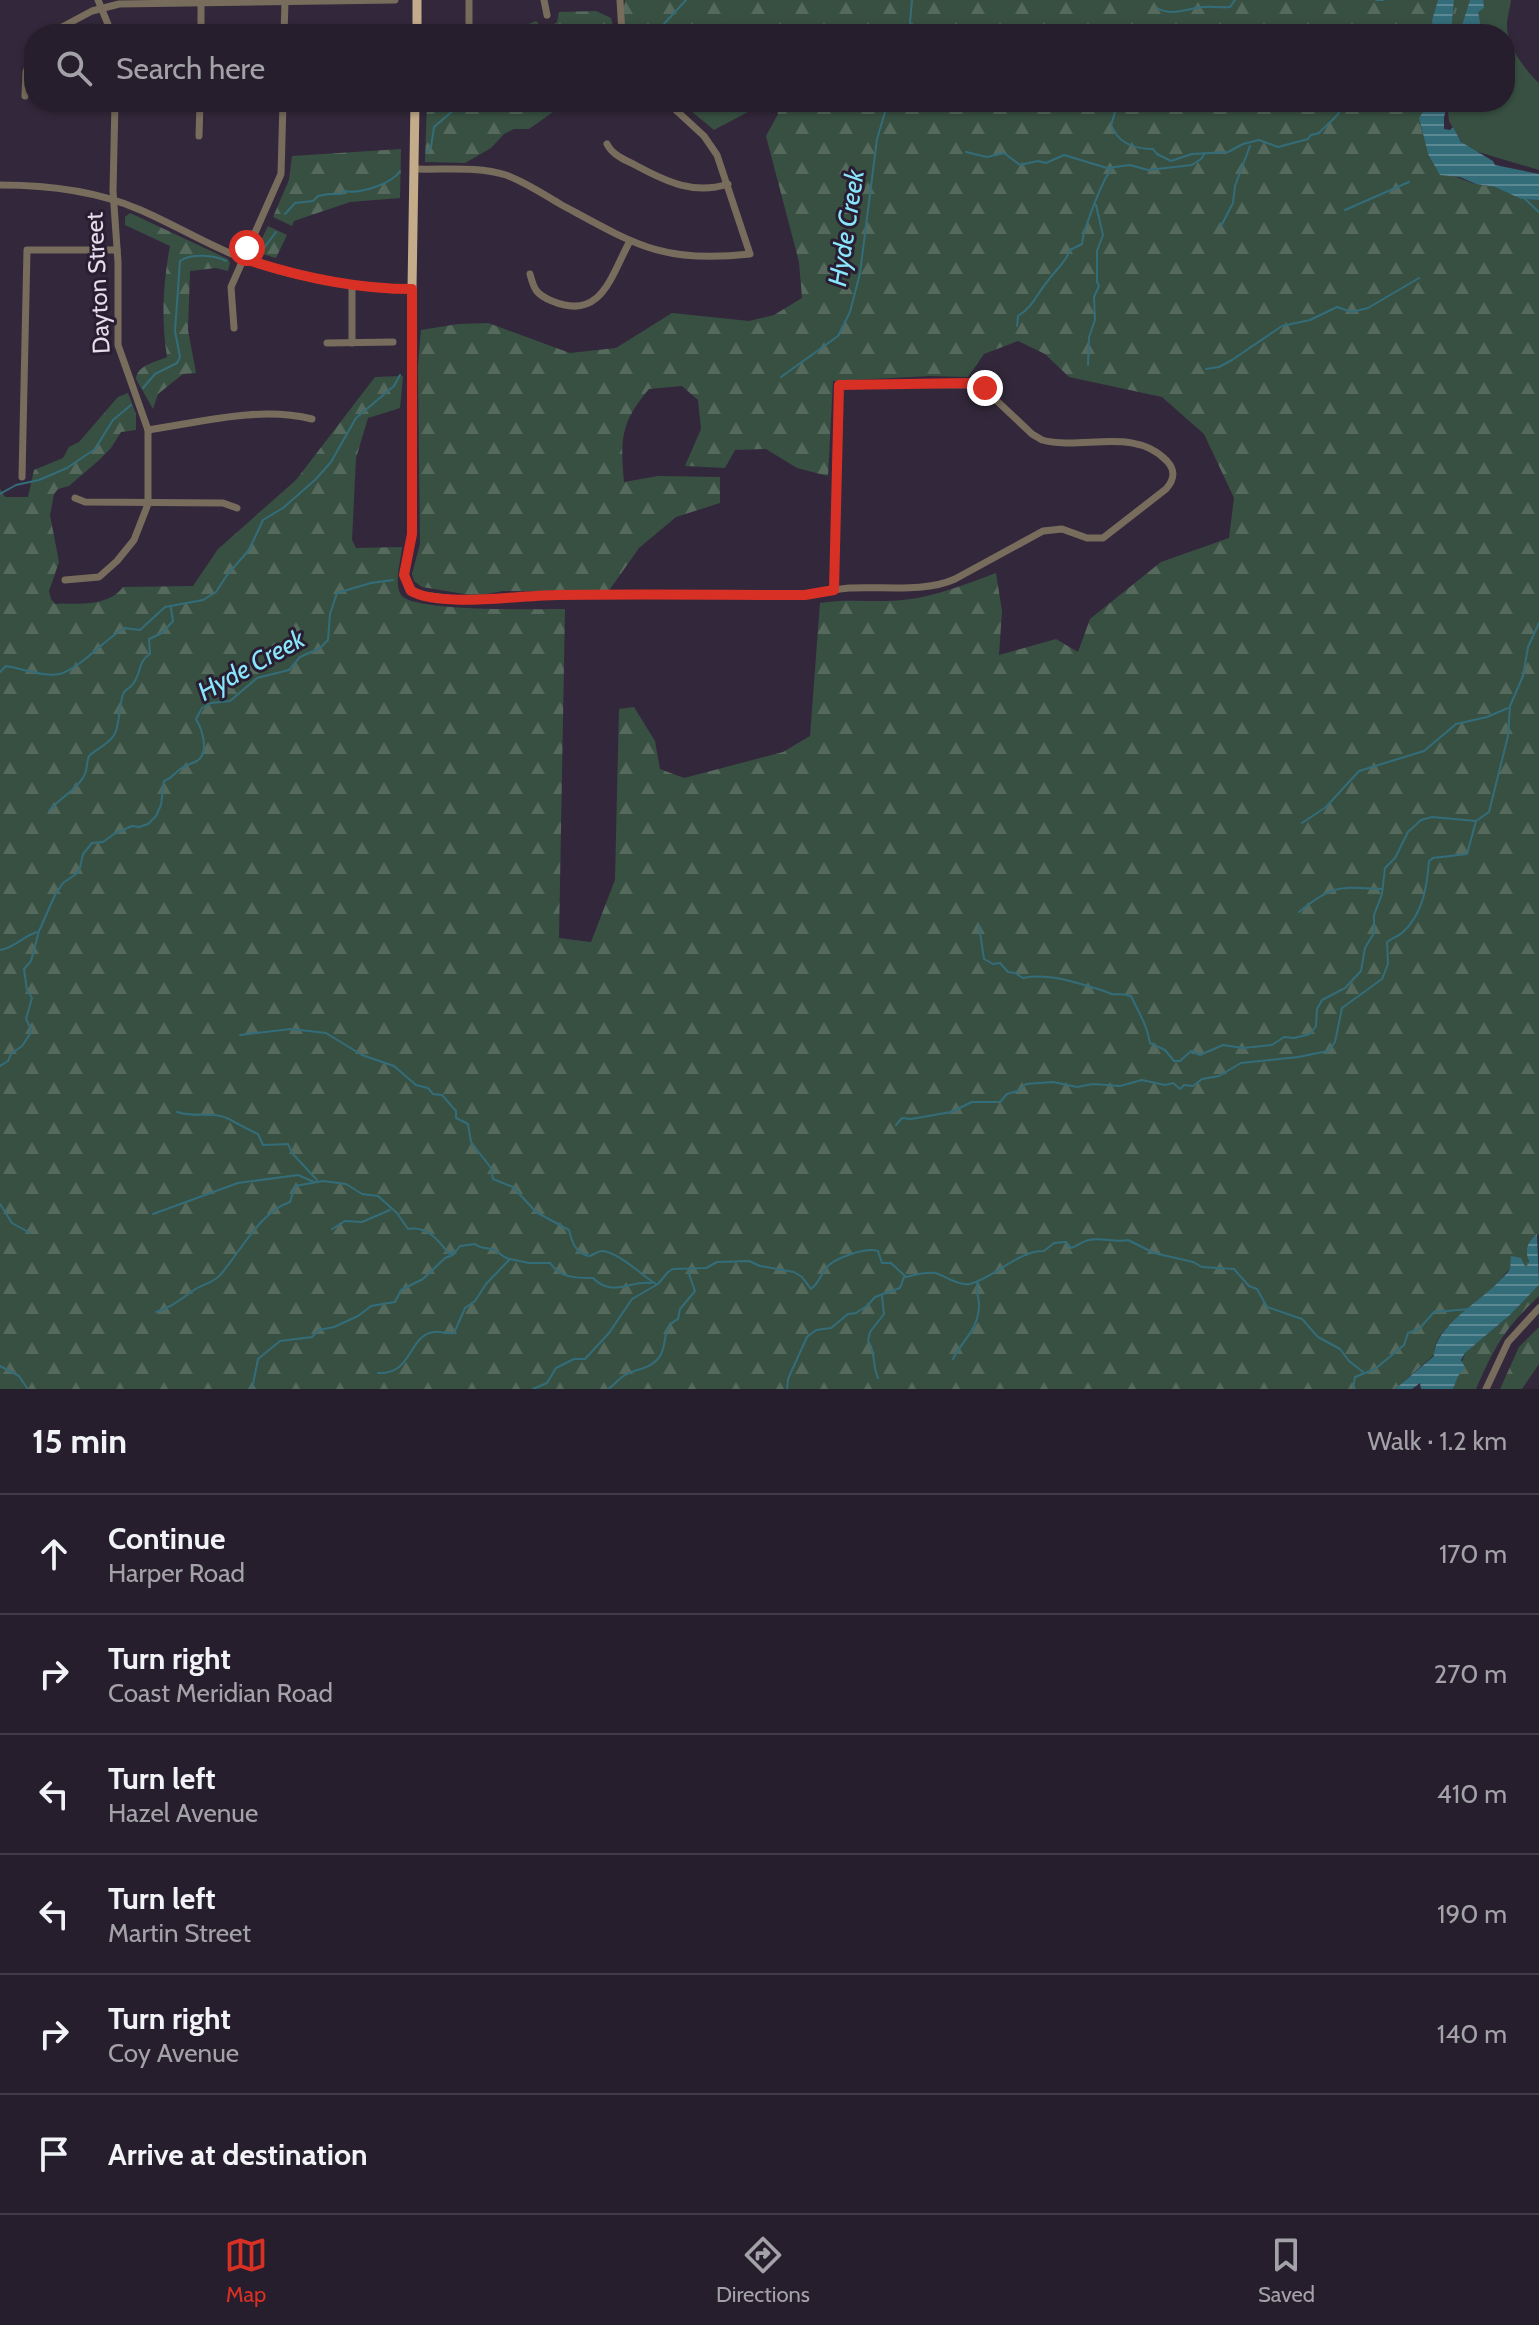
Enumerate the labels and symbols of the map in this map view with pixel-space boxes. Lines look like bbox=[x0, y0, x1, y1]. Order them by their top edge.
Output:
water label: Hyde Creek bbox=[821, 167, 871, 289]
street label: Dayton Street bbox=[79, 211, 116, 355]
route start bbox=[229, 230, 265, 266]
route end bbox=[967, 370, 1003, 406]
water label: Hyde Creek bbox=[192, 622, 311, 708]

